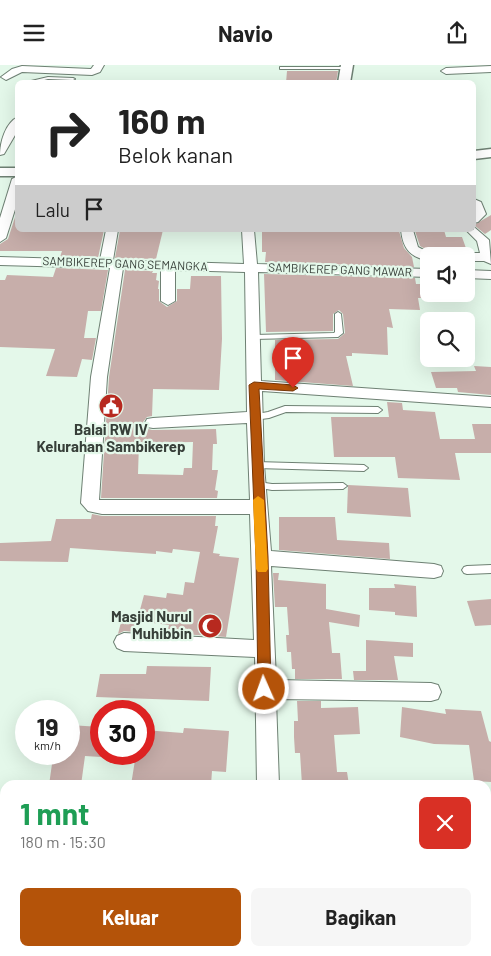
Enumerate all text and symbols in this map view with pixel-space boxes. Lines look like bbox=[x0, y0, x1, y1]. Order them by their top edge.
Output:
icon: menu bbox=[20, 19, 48, 47]
icon: share bbox=[443, 19, 471, 47]
text: Navio bbox=[218, 20, 273, 46]
text: 160 m bbox=[118, 99, 205, 141]
icon: right bbox=[35, 100, 100, 165]
text: Belok kanan bbox=[118, 141, 233, 167]
icon: arrive bbox=[80, 195, 108, 223]
text: Lalu bbox=[35, 198, 70, 221]
map controls bbox=[420, 247, 475, 367]
button: sound bbox=[420, 247, 475, 302]
street label: SAMBIKEREP GANG SEMANGKA bbox=[42, 253, 208, 273]
street label: SAMBIKEREP GANG MAWAR bbox=[268, 259, 412, 279]
button: search bbox=[420, 312, 475, 367]
pin bbox=[272, 337, 314, 388]
icon: arrive bbox=[279, 344, 307, 372]
public building icon: Balai RW IV Kelurahan Sambikerep bbox=[98, 393, 124, 419]
place label: Balai RW IV Kelurahan Sambikerep bbox=[36, 420, 186, 455]
place label: Masjid Nurul Muhibbin bbox=[111, 607, 192, 642]
mosque icon: Masjid Nurul Muhibbin bbox=[197, 613, 223, 639]
position arrow bbox=[237, 662, 289, 714]
speed limit sign: 30 bbox=[90, 700, 155, 765]
text: 19 bbox=[36, 711, 59, 741]
text: km/h bbox=[34, 738, 61, 752]
text: 1 mnt bbox=[20, 795, 89, 831]
button: close bbox=[419, 797, 471, 849]
text: 180 m · 15:30 bbox=[20, 832, 106, 851]
button: Keluar bbox=[20, 888, 241, 946]
button: Bagikan bbox=[251, 888, 471, 946]

